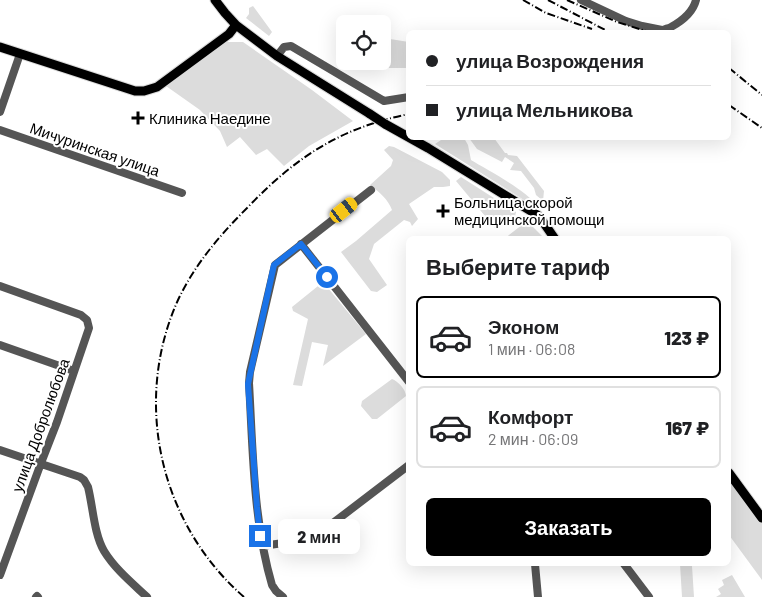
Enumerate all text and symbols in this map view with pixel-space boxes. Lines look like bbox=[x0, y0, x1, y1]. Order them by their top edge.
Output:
map controls bbox=[336, 15, 391, 70]
button: locate bbox=[336, 15, 391, 70]
text: улица Возрождения bbox=[456, 49, 644, 72]
text: улица Мельникова bbox=[456, 98, 633, 121]
place label: Клиника Наедине bbox=[149, 109, 271, 127]
marker: Клиника Наедине bbox=[131, 111, 145, 125]
street label: Мичуринская улица bbox=[28, 118, 163, 180]
place label: Больница скорой медицинской помощи bbox=[454, 193, 605, 228]
car bbox=[327, 195, 360, 225]
marker: Больница скорой медицинской помощи bbox=[436, 204, 450, 218]
text: Выберите тариф bbox=[426, 253, 610, 279]
route start bbox=[316, 266, 338, 288]
icon: car bbox=[428, 315, 473, 360]
text: Эконом bbox=[488, 315, 559, 338]
text: 123 ₽ bbox=[664, 326, 709, 349]
text: 1 мин · 06:08 bbox=[488, 339, 575, 358]
street label: улица Добролюбова bbox=[7, 355, 73, 494]
icon: car bbox=[428, 405, 473, 450]
text: Комфорт bbox=[488, 405, 573, 428]
text: 167 ₽ bbox=[665, 416, 709, 439]
text: 2 мин · 06:09 bbox=[488, 429, 578, 448]
button: Заказать bbox=[426, 498, 711, 556]
callout: 2 мин bbox=[278, 518, 360, 554]
route end bbox=[249, 525, 271, 547]
text: 2 мин bbox=[297, 527, 341, 546]

